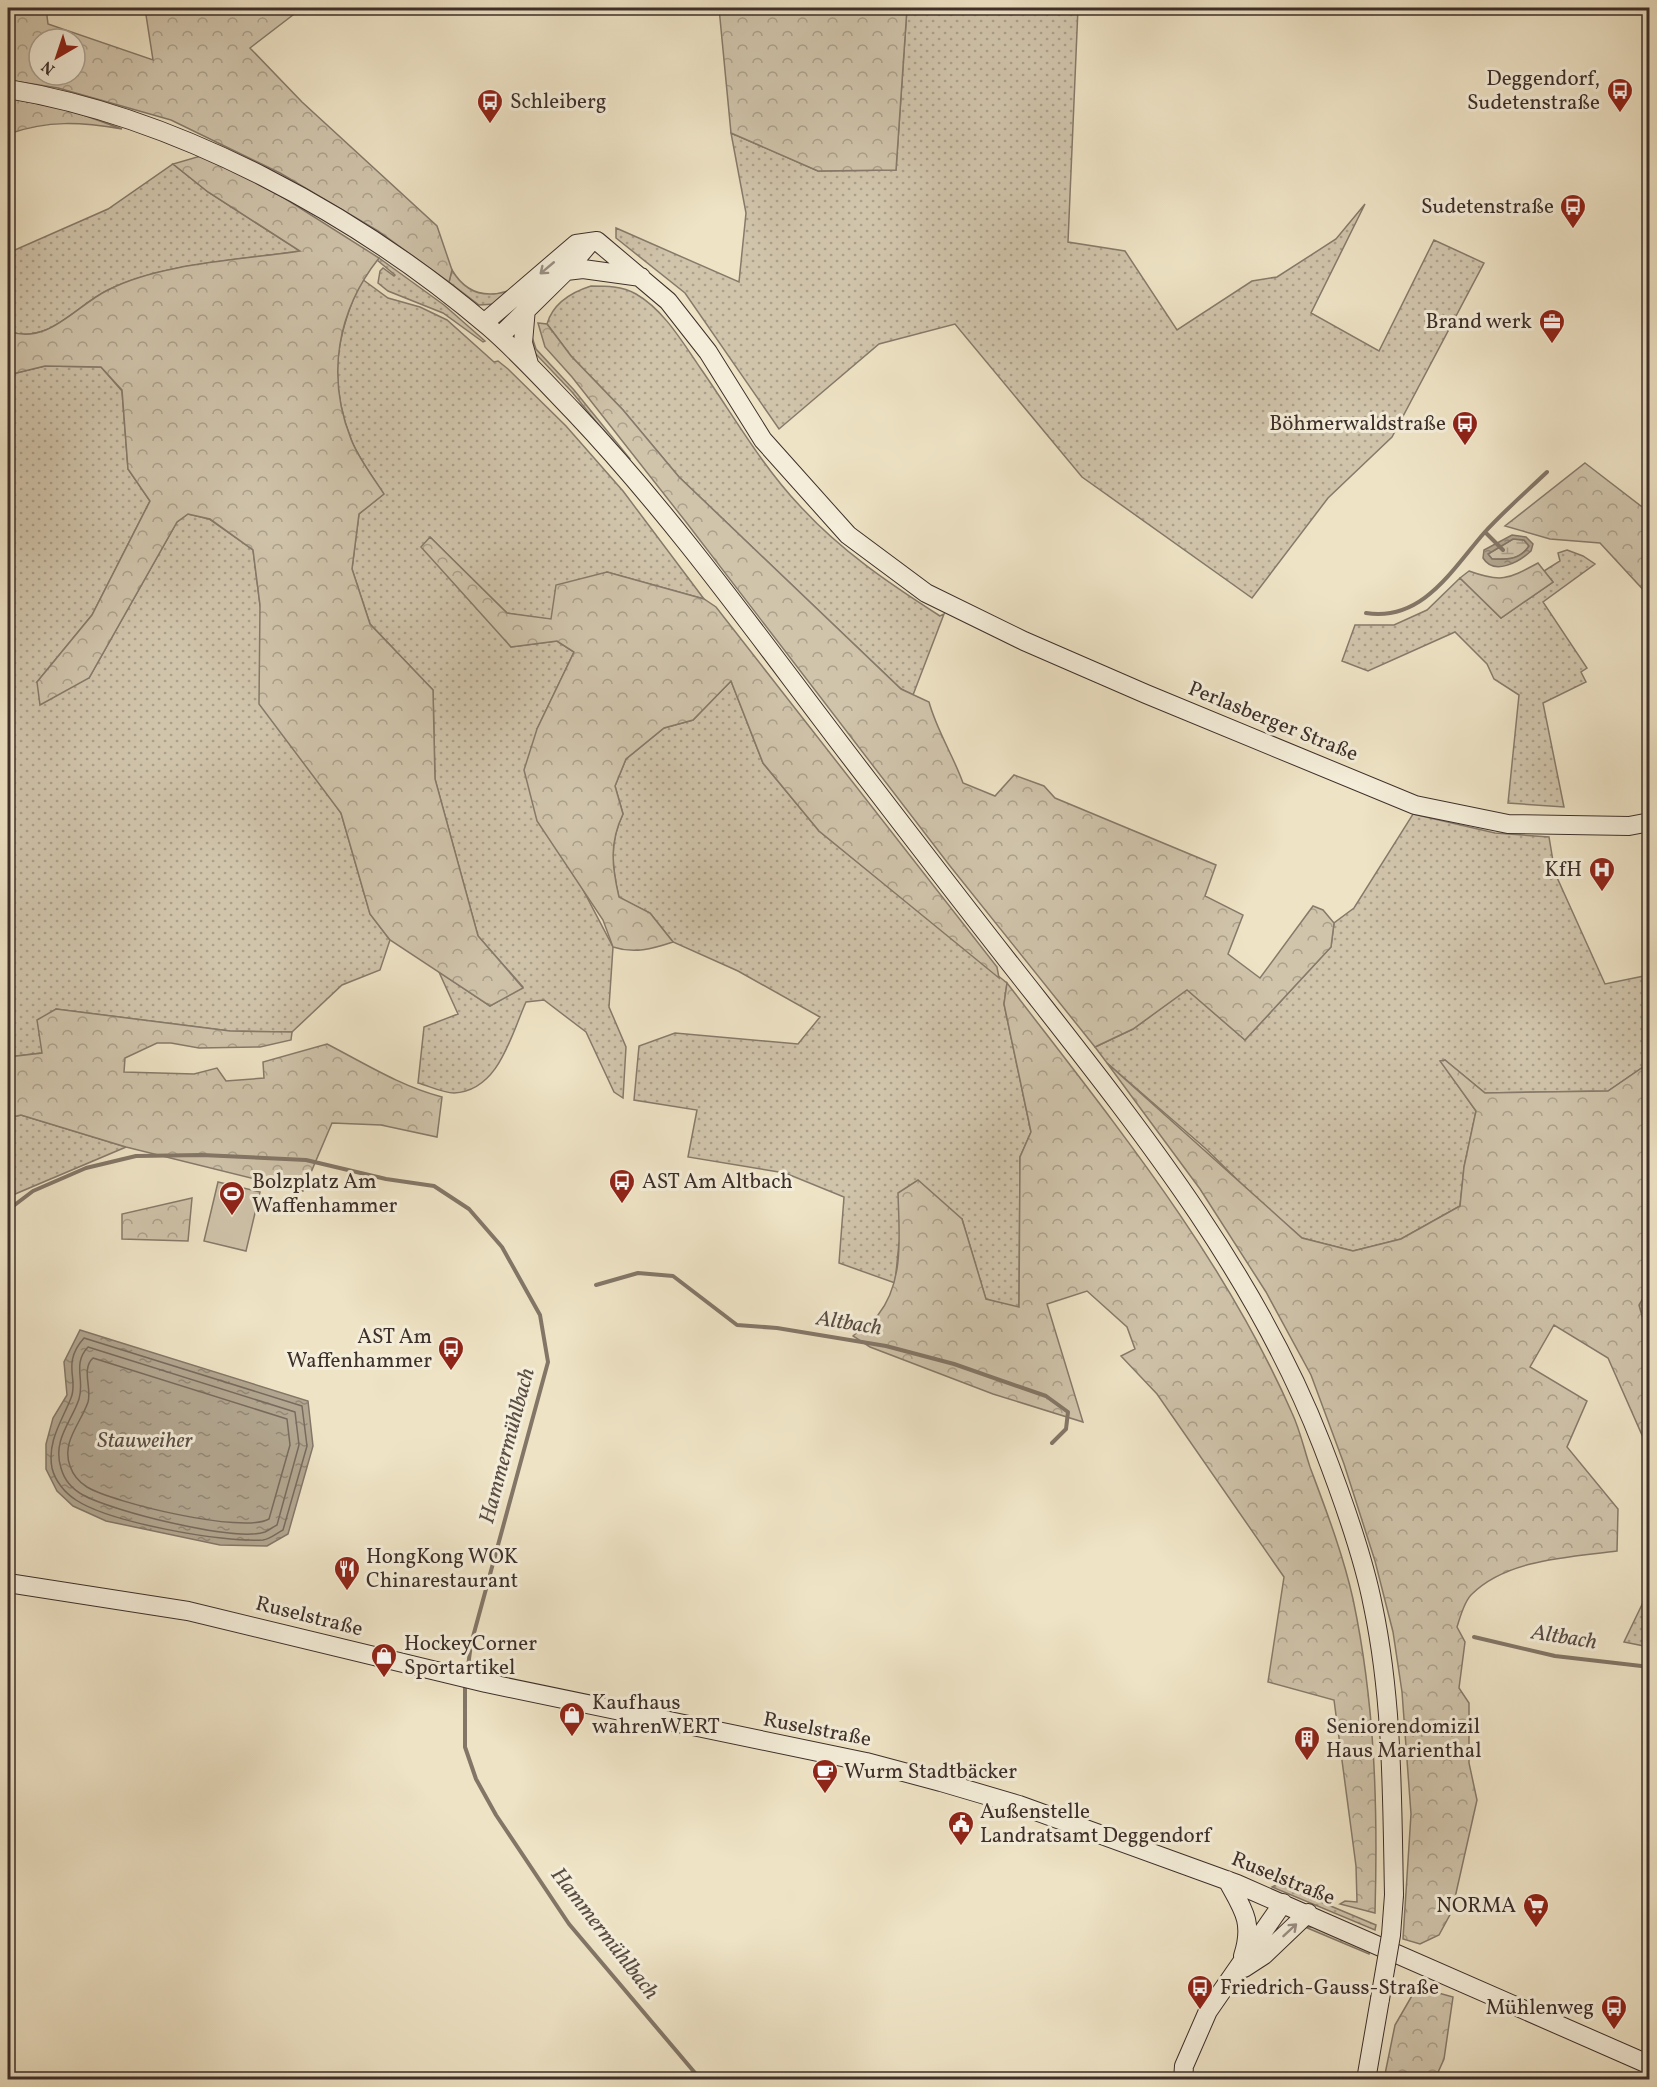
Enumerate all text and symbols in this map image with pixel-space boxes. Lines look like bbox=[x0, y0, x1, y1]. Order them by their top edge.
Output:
north arrow bbox=[27, 27, 87, 87]
text: N bbox=[37, 55, 60, 79]
place label: Deggendorf, Sudetenstraße bbox=[1467, 65, 1600, 118]
bus stop icon: Deggendorf, Sudetenstraße bbox=[1605, 76, 1635, 114]
bus stop icon: Schleiberg bbox=[475, 87, 505, 125]
place label: Schleiberg bbox=[510, 88, 607, 117]
bus stop icon: Sudetenstraße bbox=[1558, 192, 1588, 230]
place label: Sudetenstraße bbox=[1421, 193, 1554, 222]
one-way arrow bbox=[539, 262, 555, 275]
office icon: Brand werk bbox=[1537, 307, 1567, 345]
place label: Brand werk bbox=[1425, 308, 1533, 337]
bus stop icon: Böhmerwaldstraße bbox=[1450, 409, 1480, 447]
place label: Böhmerwaldstraße bbox=[1269, 410, 1446, 439]
street label: Perlasberger Straße bbox=[1184, 675, 1362, 769]
hospital icon: KfH bbox=[1587, 855, 1617, 893]
place label: KfH bbox=[1544, 856, 1582, 885]
bus stop icon: AST Am Altbach bbox=[607, 1167, 637, 1205]
place label: Bolzplatz Am Waffenhammer bbox=[252, 1168, 398, 1221]
place label: AST Am Altbach bbox=[642, 1168, 793, 1197]
sports icon: Bolzplatz Am Waffenhammer bbox=[217, 1179, 247, 1217]
water label: Altbach bbox=[813, 1303, 884, 1344]
place label: AST Am Waffenhammer bbox=[287, 1323, 432, 1376]
bus stop icon: AST Am Waffenhammer bbox=[436, 1334, 466, 1372]
water label: Hammermühlbach bbox=[472, 1365, 544, 1527]
water label: Stauweiher bbox=[97, 1426, 193, 1457]
place label: HongKong WOK Chinarestaurant bbox=[366, 1543, 518, 1596]
restaurant icon: HongKong WOK Chinarestaurant bbox=[332, 1554, 362, 1592]
street label: Ruselstraße bbox=[252, 1590, 366, 1644]
water label: Altbach bbox=[1528, 1617, 1599, 1658]
place label: HockeyCorner Sportartikel bbox=[404, 1630, 537, 1683]
shop icon: HockeyCorner Sportartikel bbox=[369, 1641, 399, 1679]
place label: Kaufhaus wahrenWERT bbox=[592, 1689, 720, 1742]
shop icon: Kaufhaus wahrenWERT bbox=[557, 1700, 587, 1738]
street label: Ruselstraße bbox=[760, 1705, 874, 1755]
place label: Seniorendomizil Haus Marienthal bbox=[1326, 1713, 1482, 1766]
building icon: Seniorendomizil Haus Marienthal bbox=[1292, 1724, 1322, 1762]
cafe icon: Wurm Stadtbäcker bbox=[810, 1757, 840, 1795]
place label: Wurm Stadtbäcker bbox=[844, 1758, 1017, 1787]
place label: Außenstelle Landratsamt Deggendorf bbox=[980, 1798, 1213, 1851]
public building icon: Außenstelle Landratsamt Deggendorf bbox=[946, 1809, 976, 1847]
street label: Ruselstraße bbox=[1227, 1845, 1339, 1913]
water label: Hammermühlbach bbox=[542, 1861, 666, 2007]
supermarket icon: NORMA bbox=[1521, 1891, 1551, 1929]
place label: NORMA bbox=[1436, 1892, 1516, 1921]
one-way arrow bbox=[1282, 1923, 1297, 1937]
bus stop icon: Friedrich-Gauss-Straße bbox=[1185, 1973, 1215, 2011]
place label: Friedrich-Gauss-Straße bbox=[1220, 1974, 1439, 2003]
bus stop icon: Mühlenweg bbox=[1599, 1993, 1629, 2031]
place label: Mühlenweg bbox=[1486, 1994, 1594, 2023]

